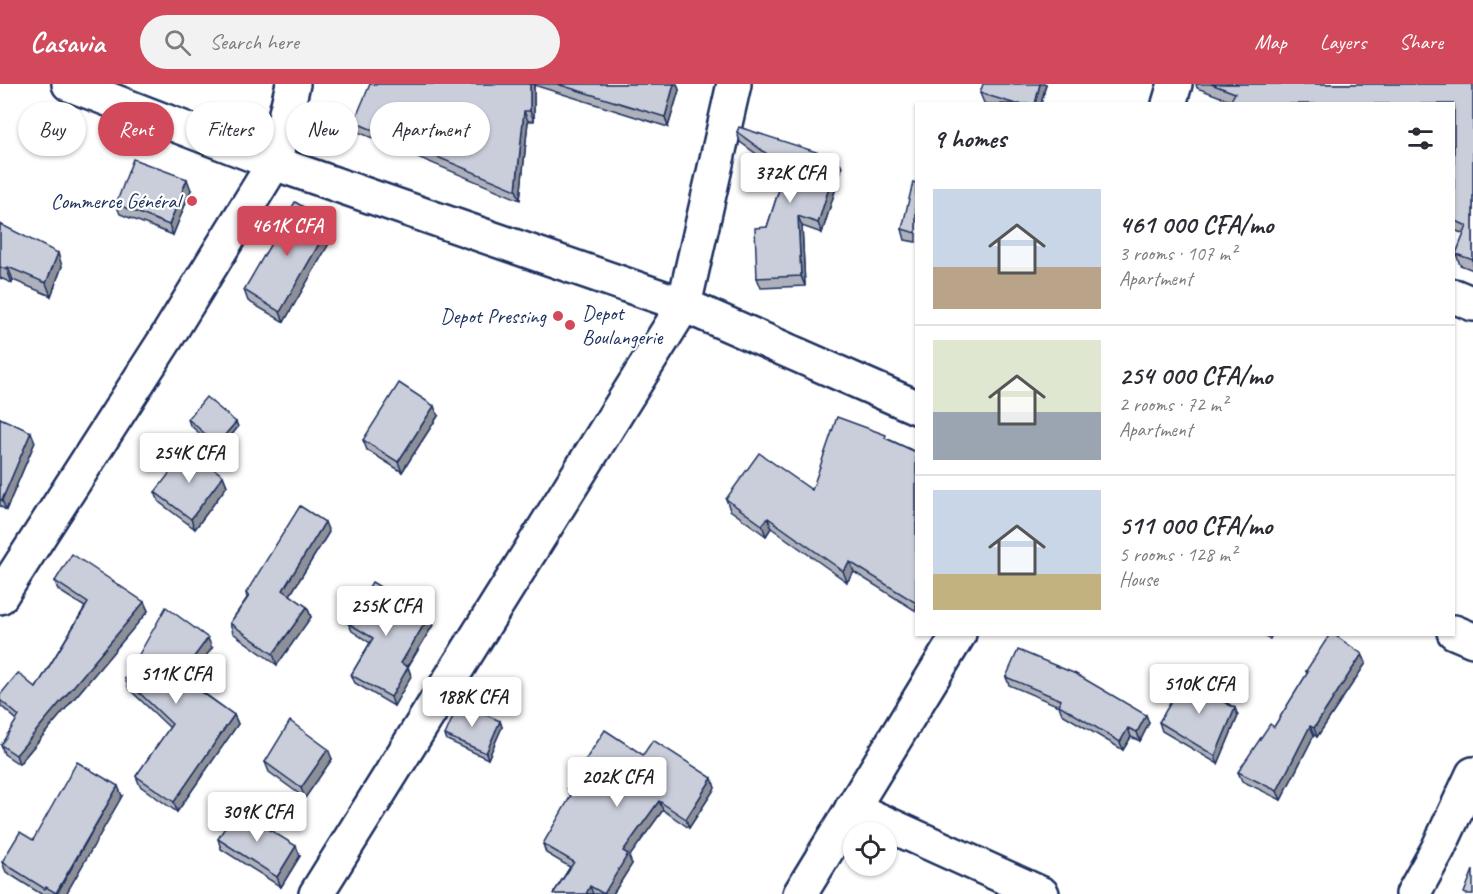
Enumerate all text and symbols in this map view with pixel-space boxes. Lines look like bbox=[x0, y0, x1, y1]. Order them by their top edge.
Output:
search box bbox=[140, 15, 560, 69]
text: Casavia bbox=[30, 25, 104, 60]
icon: search bbox=[161, 26, 194, 59]
text: Search here bbox=[209, 28, 299, 56]
text: Map bbox=[1254, 29, 1287, 55]
text: Layers bbox=[1320, 29, 1366, 55]
text: Share bbox=[1399, 29, 1443, 55]
chip: Buy bbox=[18, 102, 86, 156]
chip: Rent bbox=[98, 102, 174, 156]
chip: Filters bbox=[186, 102, 274, 156]
chip: New bbox=[286, 102, 358, 156]
chip: Apartment bbox=[370, 102, 490, 156]
text: 9 homes bbox=[933, 122, 1006, 155]
icon: filters bbox=[1404, 122, 1437, 155]
pin: 372K CFA bbox=[728, 153, 852, 204]
text: 372K CFA bbox=[755, 160, 825, 185]
place label: Commerce Général bbox=[51, 188, 183, 214]
marker: Commerce Général bbox=[185, 194, 199, 208]
pin: 461K CFA bbox=[225, 206, 349, 257]
text: 461 000 CFA/mo bbox=[1119, 208, 1273, 241]
text: 461K CFA bbox=[251, 213, 323, 238]
icon: home bbox=[981, 213, 1053, 285]
text: 3 rooms · 107 m² bbox=[1119, 241, 1236, 266]
text: Apartment bbox=[1119, 266, 1192, 291]
place label: Depot Boulangerie bbox=[582, 300, 663, 350]
place label: Depot Pressing bbox=[440, 303, 548, 329]
marker: Depot Pressing bbox=[551, 309, 565, 323]
marker: Depot Boulangerie bbox=[563, 318, 577, 332]
text: 254 000 CFA/mo bbox=[1119, 359, 1272, 392]
icon: home bbox=[981, 364, 1053, 436]
text: 2 rooms · 72 m² bbox=[1119, 392, 1227, 417]
text: Apartment bbox=[1119, 417, 1192, 442]
pin: 254K CFA bbox=[127, 433, 251, 484]
text: 254K CFA bbox=[154, 440, 224, 465]
text: 511 000 CFA/mo bbox=[1119, 509, 1272, 542]
icon: home bbox=[981, 514, 1053, 586]
text: 5 rooms · 128 m² bbox=[1119, 542, 1236, 567]
text: House bbox=[1119, 567, 1158, 592]
pin: 255K CFA bbox=[324, 586, 448, 637]
text: 255K CFA bbox=[351, 593, 421, 618]
pin: 511K CFA bbox=[114, 654, 238, 705]
text: 511K CFA bbox=[141, 661, 211, 686]
pin: 510K CFA bbox=[1137, 664, 1261, 715]
text: 510K CFA bbox=[1164, 671, 1234, 696]
pin: 188K CFA bbox=[410, 677, 534, 728]
text: 188K CFA bbox=[437, 684, 507, 709]
pin: 202K CFA bbox=[555, 757, 679, 808]
text: 202K CFA bbox=[582, 764, 652, 789]
pin: 309K CFA bbox=[195, 792, 319, 843]
text: 309K CFA bbox=[222, 799, 292, 824]
map controls bbox=[843, 822, 897, 876]
button: locate bbox=[843, 822, 897, 876]

